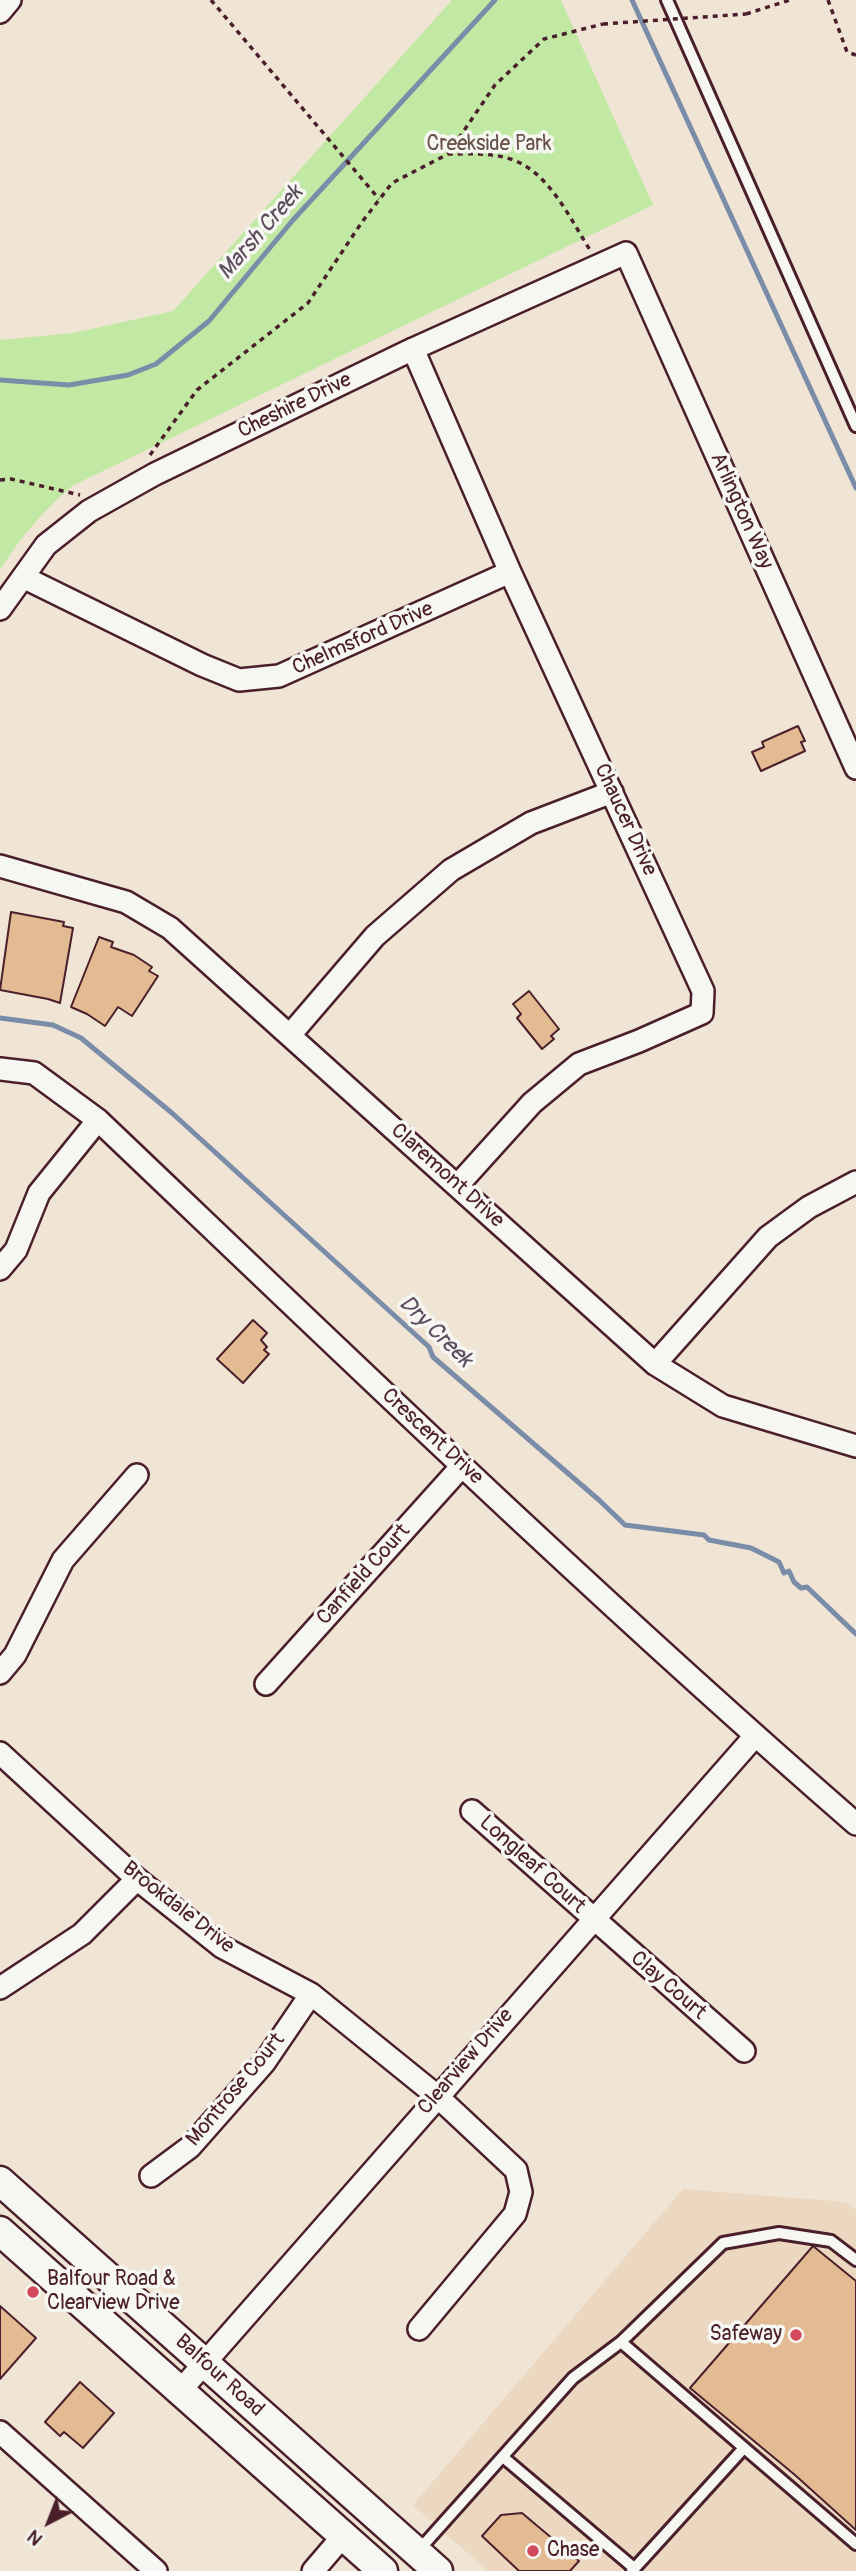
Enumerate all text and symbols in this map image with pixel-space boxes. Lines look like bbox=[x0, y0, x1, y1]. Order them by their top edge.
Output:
park label: Creekside Park bbox=[427, 132, 551, 158]
water label: Marsh Creek bbox=[213, 180, 309, 286]
street label: Cheshire Drive bbox=[234, 368, 356, 444]
street label: Arlington Way bbox=[704, 449, 778, 573]
street label: Chelmsford Drive bbox=[289, 597, 437, 681]
street label: Chaucer Drive bbox=[588, 760, 662, 880]
street label: Claremont Drive bbox=[385, 1118, 509, 1234]
water label: Dry Creek bbox=[392, 1290, 478, 1374]
street label: Crescent Drive bbox=[376, 1383, 488, 1491]
street label: Canfield Court bbox=[312, 1519, 416, 1631]
street label: Longleaf Court bbox=[474, 1811, 590, 1919]
street label: Brookdale Drive bbox=[117, 1856, 239, 1960]
street label: Clay Court bbox=[625, 1946, 711, 2026]
street label: Clearview Drive bbox=[413, 2004, 519, 2120]
street label: Montrose Court bbox=[181, 2028, 291, 2152]
place label: Balfour Road & Clearview Drive bbox=[47, 2267, 180, 2317]
marker: Balfour Road & Clearview Drive bbox=[25, 2284, 41, 2300]
place label: Safeway bbox=[709, 2322, 782, 2348]
marker: Safeway bbox=[788, 2327, 804, 2343]
street label: Balfour Road bbox=[169, 2329, 269, 2423]
north arrow bbox=[14, 2487, 84, 2557]
text: N bbox=[22, 2524, 48, 2551]
place label: Chase bbox=[547, 2538, 599, 2564]
marker: Chase bbox=[525, 2543, 541, 2559]

